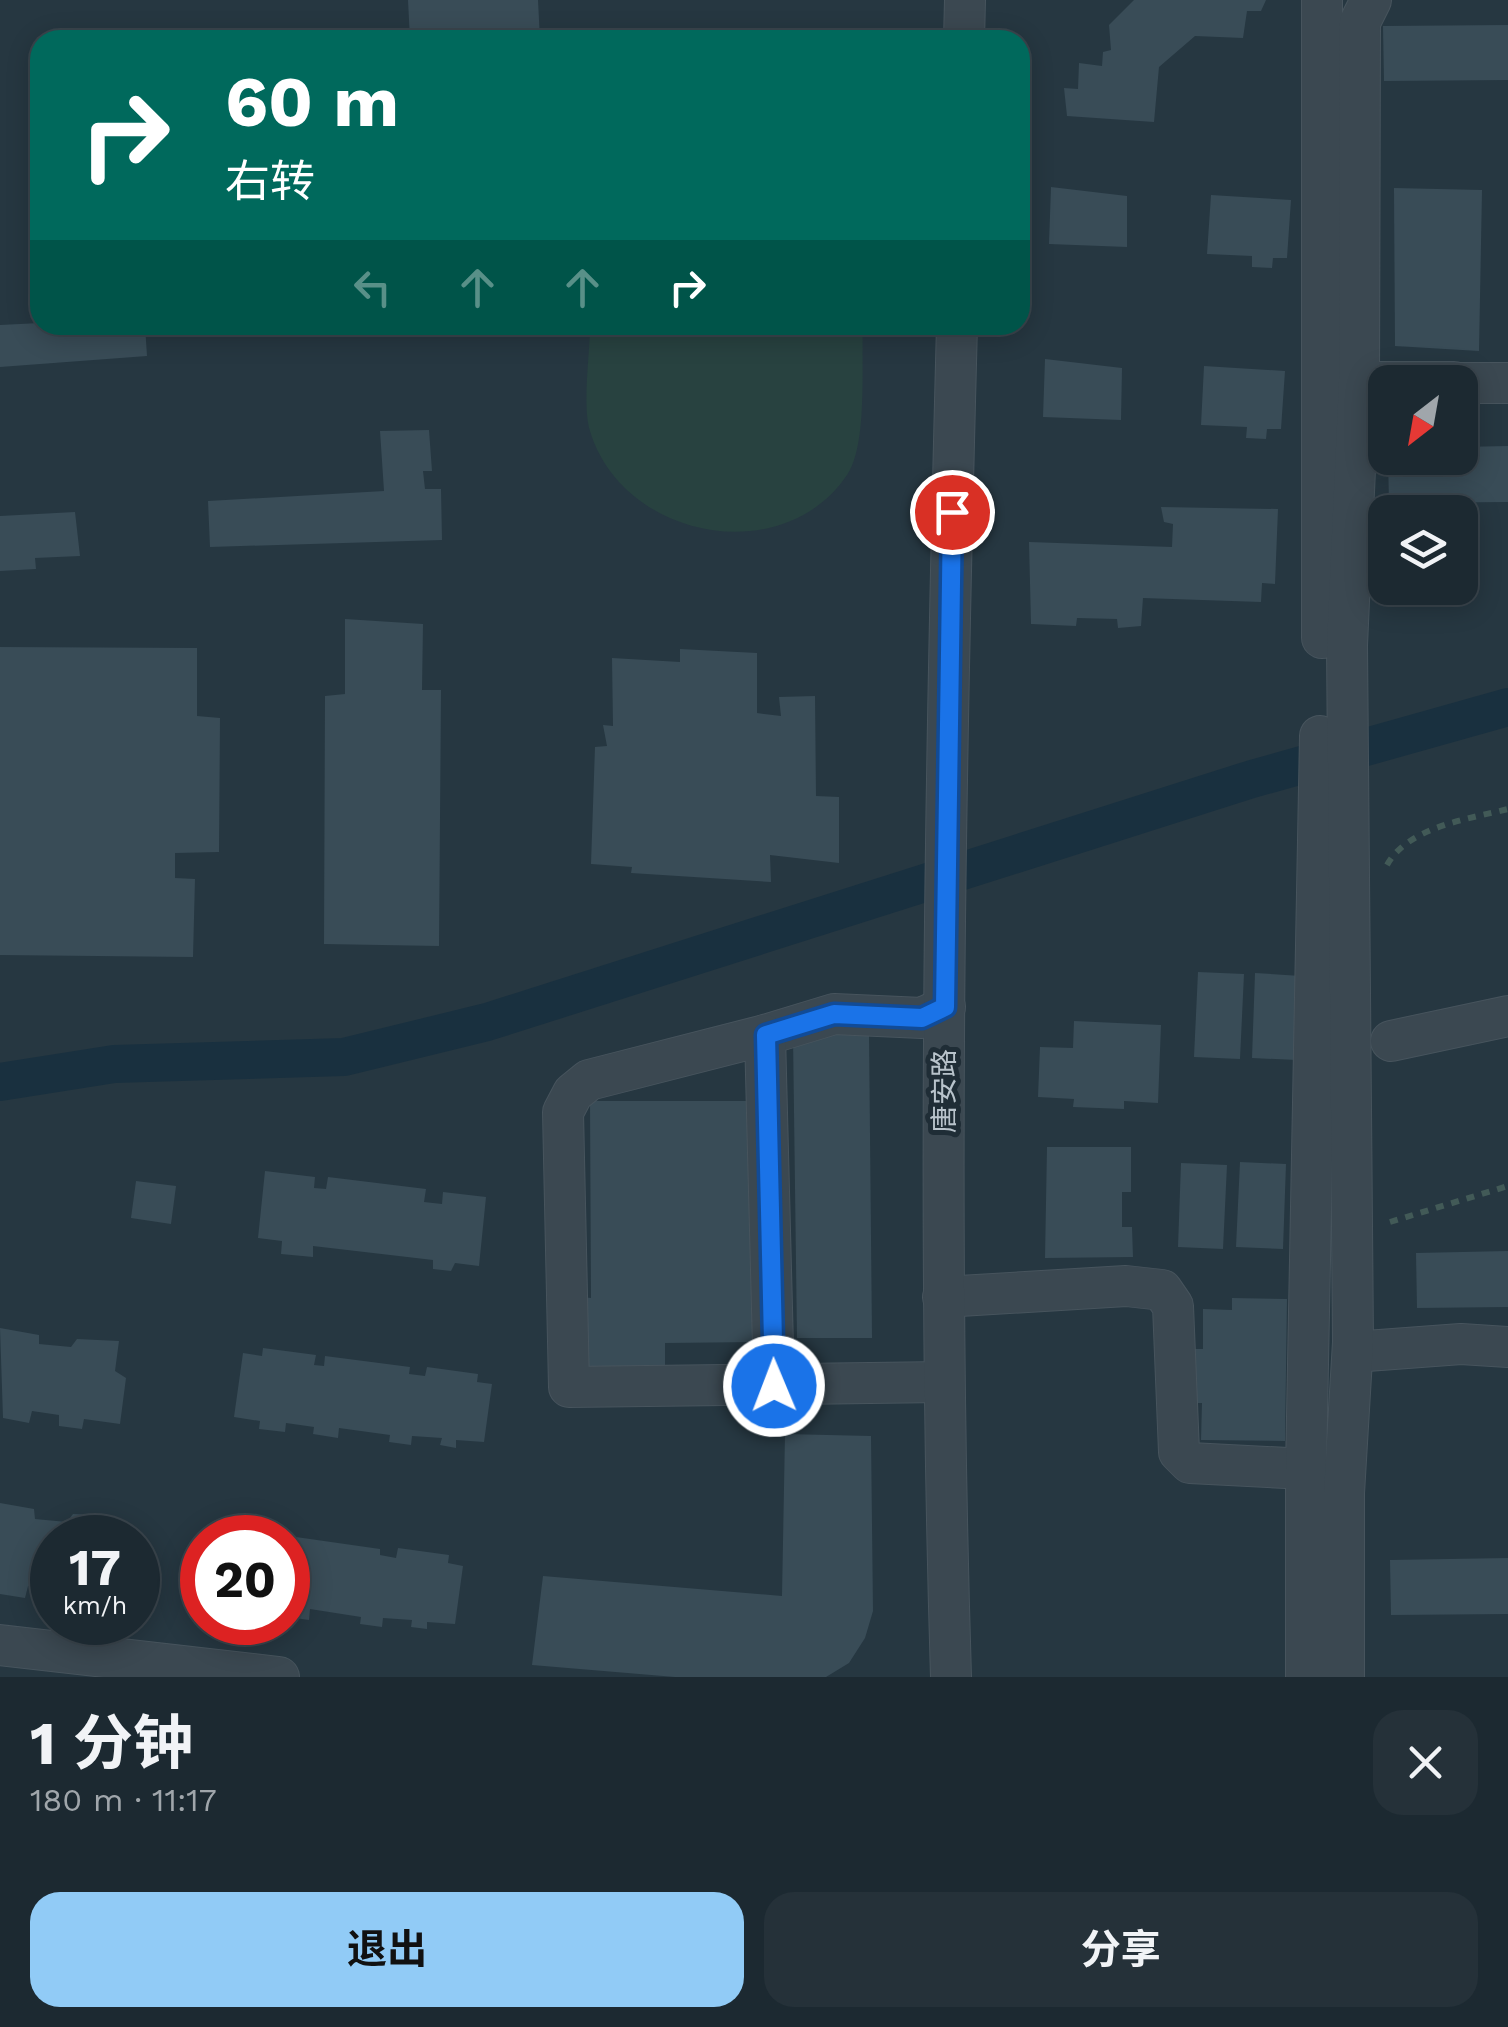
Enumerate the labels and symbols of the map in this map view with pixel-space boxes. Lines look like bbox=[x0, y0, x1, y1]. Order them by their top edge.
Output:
north arrow bbox=[1368, 365, 1478, 475]
pin bbox=[910, 470, 995, 555]
street label: 唐安路 bbox=[928, 1049, 961, 1133]
position arrow bbox=[722, 1334, 826, 1438]
speed limit sign: 20 bbox=[180, 1515, 310, 1645]

